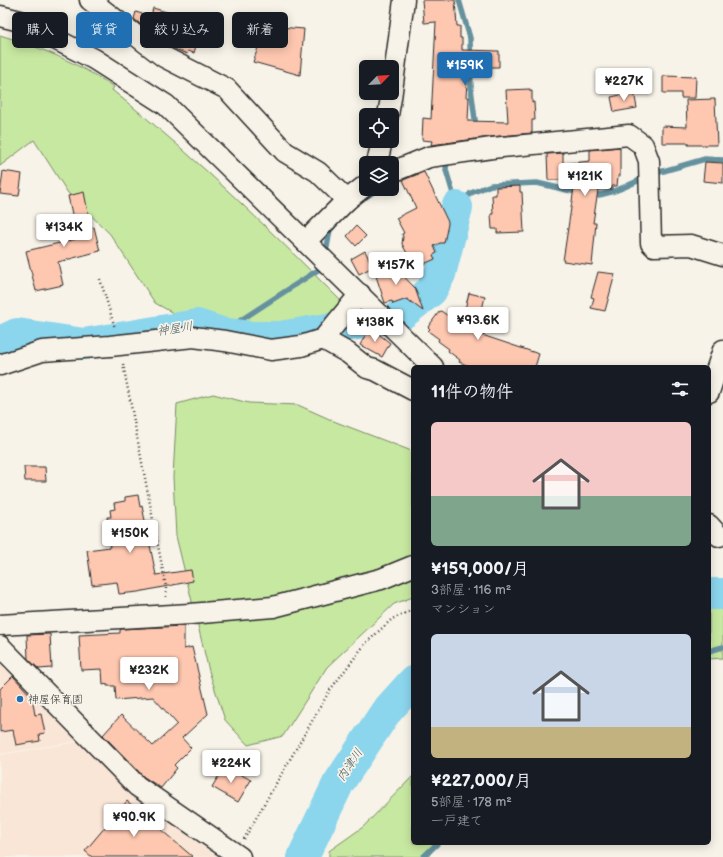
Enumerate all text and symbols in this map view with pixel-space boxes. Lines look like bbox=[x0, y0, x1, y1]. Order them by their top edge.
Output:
chip: 購入 bbox=[12, 12, 68, 48]
chip: 賃貸 bbox=[76, 12, 132, 48]
chip: 絞り込み bbox=[140, 12, 224, 48]
chip: 新着 bbox=[232, 12, 288, 48]
pin: ¥159K bbox=[437, 52, 493, 86]
text: ¥159K bbox=[446, 57, 484, 73]
north arrow bbox=[359, 60, 399, 100]
map controls bbox=[359, 60, 399, 196]
pin: ¥227K bbox=[596, 68, 652, 102]
text: ¥227K bbox=[604, 73, 644, 89]
button: locate bbox=[359, 108, 399, 148]
button: layers bbox=[359, 156, 399, 196]
pin: ¥121K bbox=[557, 163, 613, 197]
text: ¥121K bbox=[567, 168, 603, 184]
pin: ¥134K bbox=[36, 214, 92, 248]
text: ¥134K bbox=[45, 219, 83, 235]
pin: ¥157K bbox=[368, 252, 424, 286]
text: ¥157K bbox=[378, 257, 415, 273]
pin: ¥93.6K bbox=[445, 307, 511, 341]
pin: ¥138K bbox=[347, 309, 403, 343]
text: ¥93.6K bbox=[457, 312, 499, 328]
text: ¥138K bbox=[356, 314, 394, 330]
water label: 神屋川 bbox=[156, 319, 194, 339]
icon: filters bbox=[669, 378, 691, 400]
text: 11件の物件 bbox=[431, 382, 513, 402]
icon: home bbox=[525, 448, 597, 520]
pin: ¥150K bbox=[102, 520, 158, 554]
text: ¥150K bbox=[111, 525, 149, 541]
text: ¥159,000/月 bbox=[431, 559, 529, 579]
text: 3部屋 · 116 m² bbox=[431, 582, 511, 598]
text: マンション bbox=[431, 601, 495, 617]
pin: ¥232K bbox=[121, 657, 177, 691]
icon: home bbox=[525, 660, 597, 732]
text: ¥232K bbox=[129, 662, 169, 678]
place label: 神屋保育園 bbox=[28, 693, 83, 706]
marker: 神屋保育園 bbox=[15, 694, 25, 704]
water label: 内津川 bbox=[334, 746, 366, 784]
pin: ¥224K bbox=[203, 750, 259, 784]
text: ¥224K bbox=[211, 755, 251, 771]
text: ¥227,000/月 bbox=[431, 771, 531, 791]
text: 5部屋 · 178 m² bbox=[431, 794, 512, 810]
pin: ¥90.9K bbox=[101, 804, 167, 838]
text: ¥90.9K bbox=[112, 809, 156, 825]
text: 一戸建て bbox=[431, 813, 483, 829]

